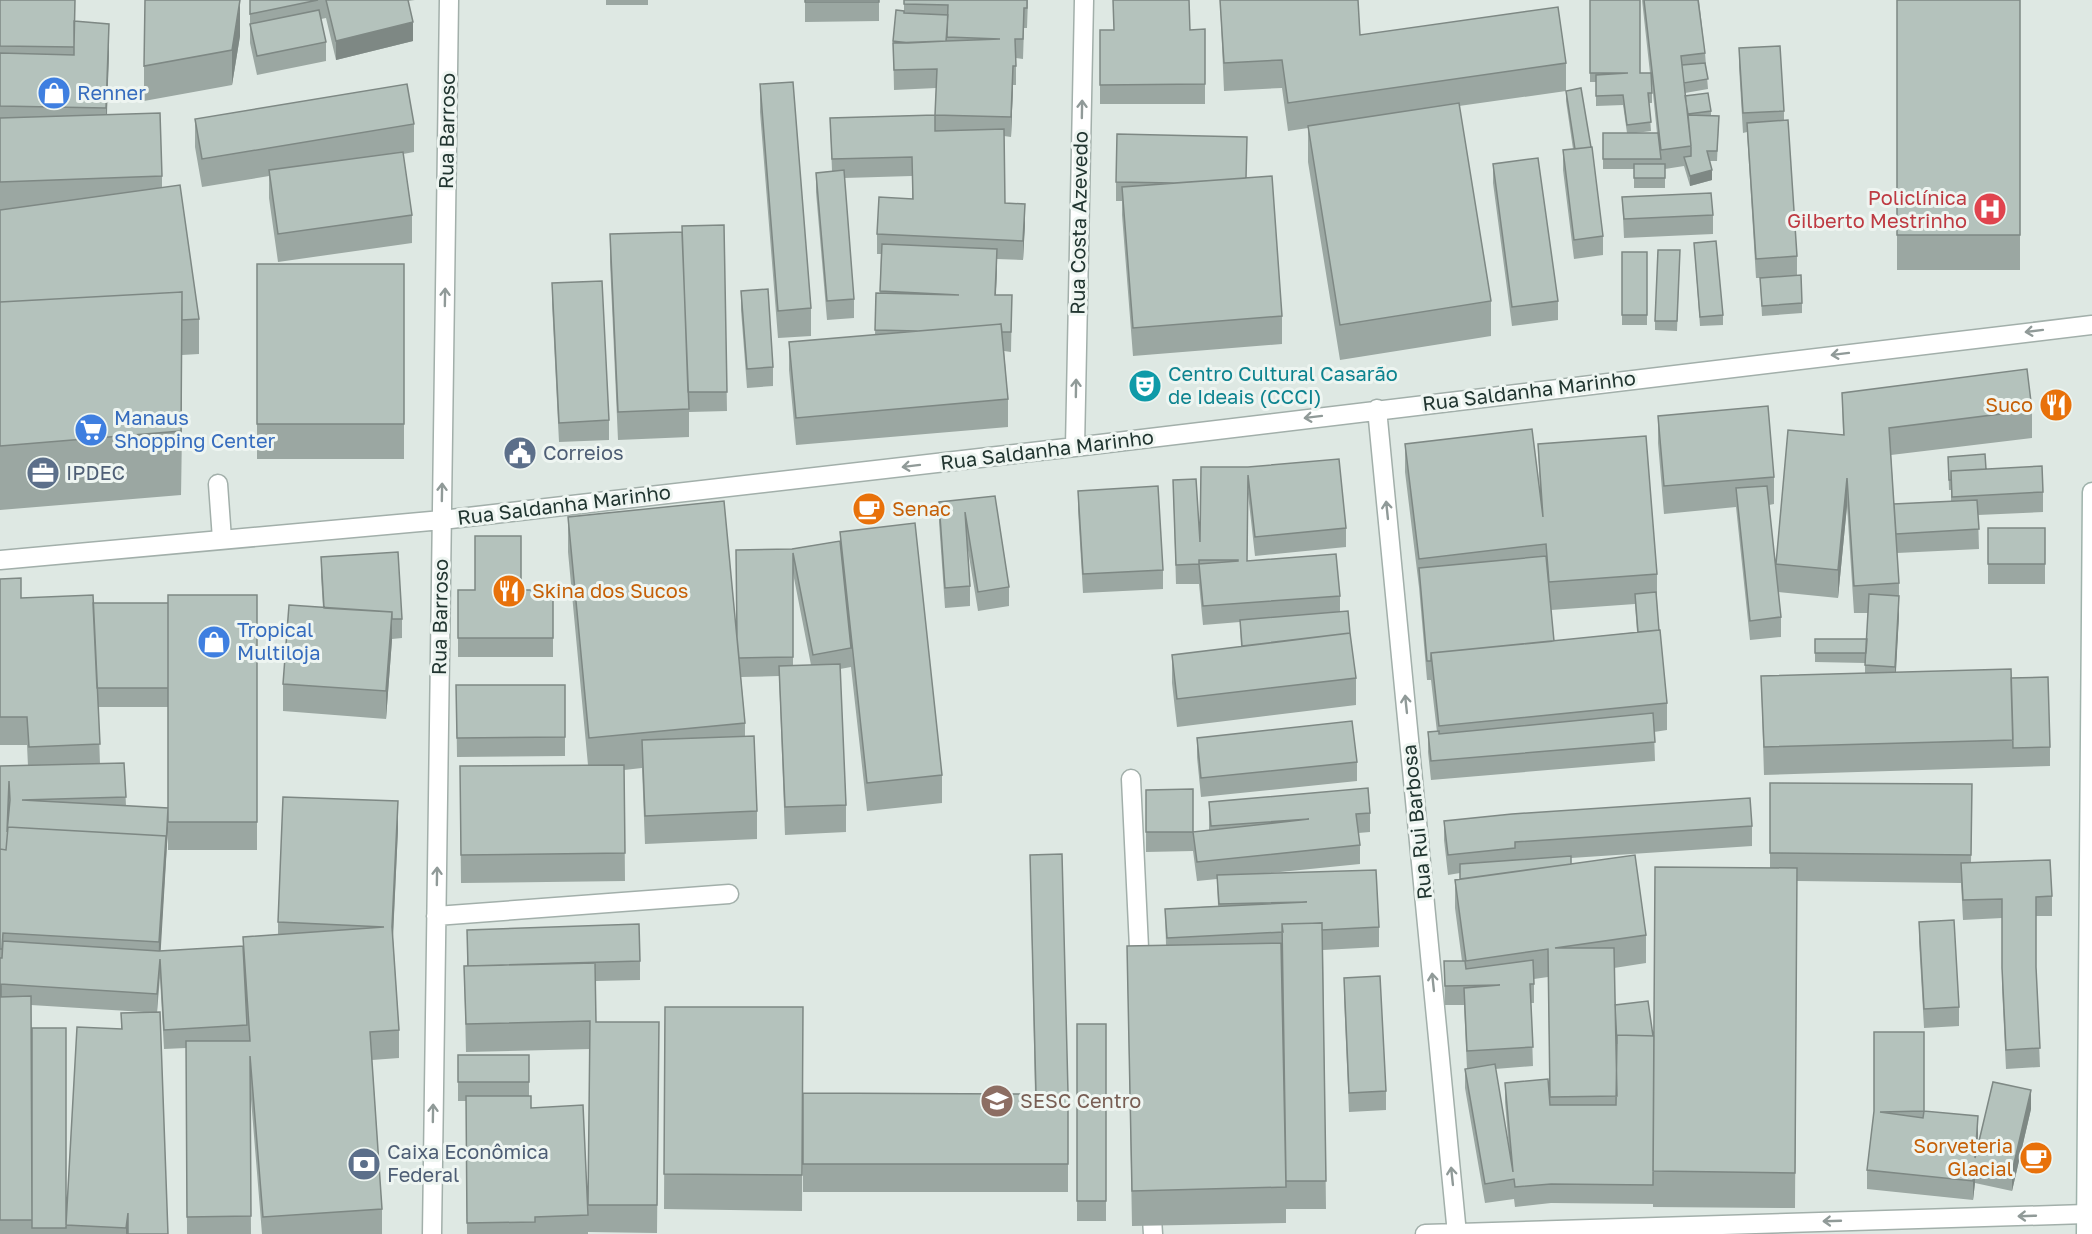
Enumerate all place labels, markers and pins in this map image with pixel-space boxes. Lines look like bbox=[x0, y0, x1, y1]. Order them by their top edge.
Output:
shop icon: Renner bbox=[36, 75, 72, 111]
place label: Renner bbox=[77, 80, 146, 104]
place label: Policlínica Gilberto Mestrinho bbox=[1787, 185, 1967, 232]
hospital icon: Policlínica Gilberto Mestrinho bbox=[1972, 191, 2008, 227]
place label: Centro Cultural Casarão de Ideais (CCCI) bbox=[1168, 361, 1398, 408]
theatre icon: Centro Cultural Casarão de Ideais (CCCI) bbox=[1127, 368, 1163, 404]
restaurant icon: Suco bbox=[2038, 387, 2074, 423]
place label: Suco bbox=[1985, 392, 2033, 416]
place label: Manaus Shopping Center bbox=[114, 405, 276, 452]
supermarket icon: Manaus Shopping Center bbox=[73, 412, 109, 448]
public building icon: Correios bbox=[502, 435, 538, 471]
place label: Correios bbox=[543, 440, 624, 464]
office icon: IPDEC bbox=[25, 455, 61, 491]
place label: IPDEC bbox=[66, 460, 125, 484]
cafe icon: Senac bbox=[851, 491, 887, 527]
place label: Senac bbox=[892, 496, 951, 520]
restaurant icon: Skina dos Sucos bbox=[491, 573, 527, 609]
place label: Skina dos Sucos bbox=[532, 578, 688, 602]
place label: Tropical Multiloja bbox=[237, 617, 321, 664]
shop icon: Tropical Multiloja bbox=[196, 624, 232, 660]
school or university icon: SESC Centro bbox=[979, 1083, 1015, 1119]
place label: SESC Centro bbox=[1020, 1088, 1141, 1112]
place label: Sorveteria Glacial bbox=[1913, 1133, 2013, 1180]
place label: Caixa Econômica Federal bbox=[387, 1139, 549, 1186]
cafe icon: Sorveteria Glacial bbox=[2018, 1140, 2054, 1176]
bank icon: Caixa Econômica Federal bbox=[346, 1146, 382, 1182]

